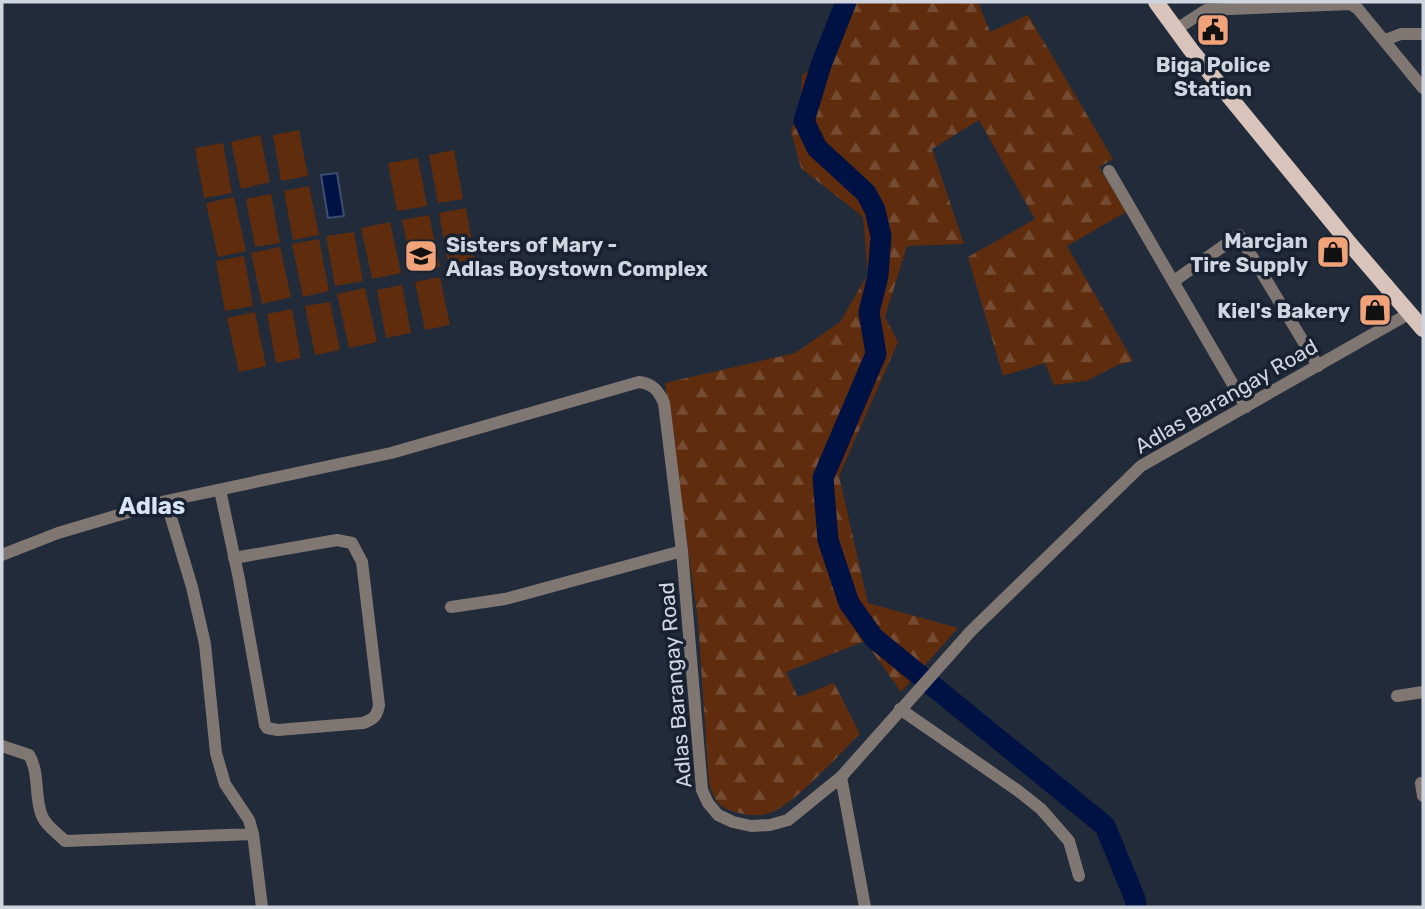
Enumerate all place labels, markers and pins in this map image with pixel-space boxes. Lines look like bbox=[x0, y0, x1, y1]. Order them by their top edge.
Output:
public building icon: Biga Police Station bbox=[1194, 11, 1232, 49]
place label: Biga Police Station bbox=[1156, 52, 1270, 101]
place label: Marcjan Tire Supply bbox=[1190, 228, 1308, 277]
place label: Sisters of Mary - Adlas Boystown Complex bbox=[446, 232, 709, 281]
shop icon: Marcjan Tire Supply bbox=[1314, 233, 1352, 271]
school or university icon: Sisters of Mary - Adlas Boystown Complex bbox=[402, 237, 440, 275]
shop icon: Kiel's Bakery bbox=[1356, 291, 1394, 329]
place label: Kiel's Bakery bbox=[1217, 298, 1350, 323]

